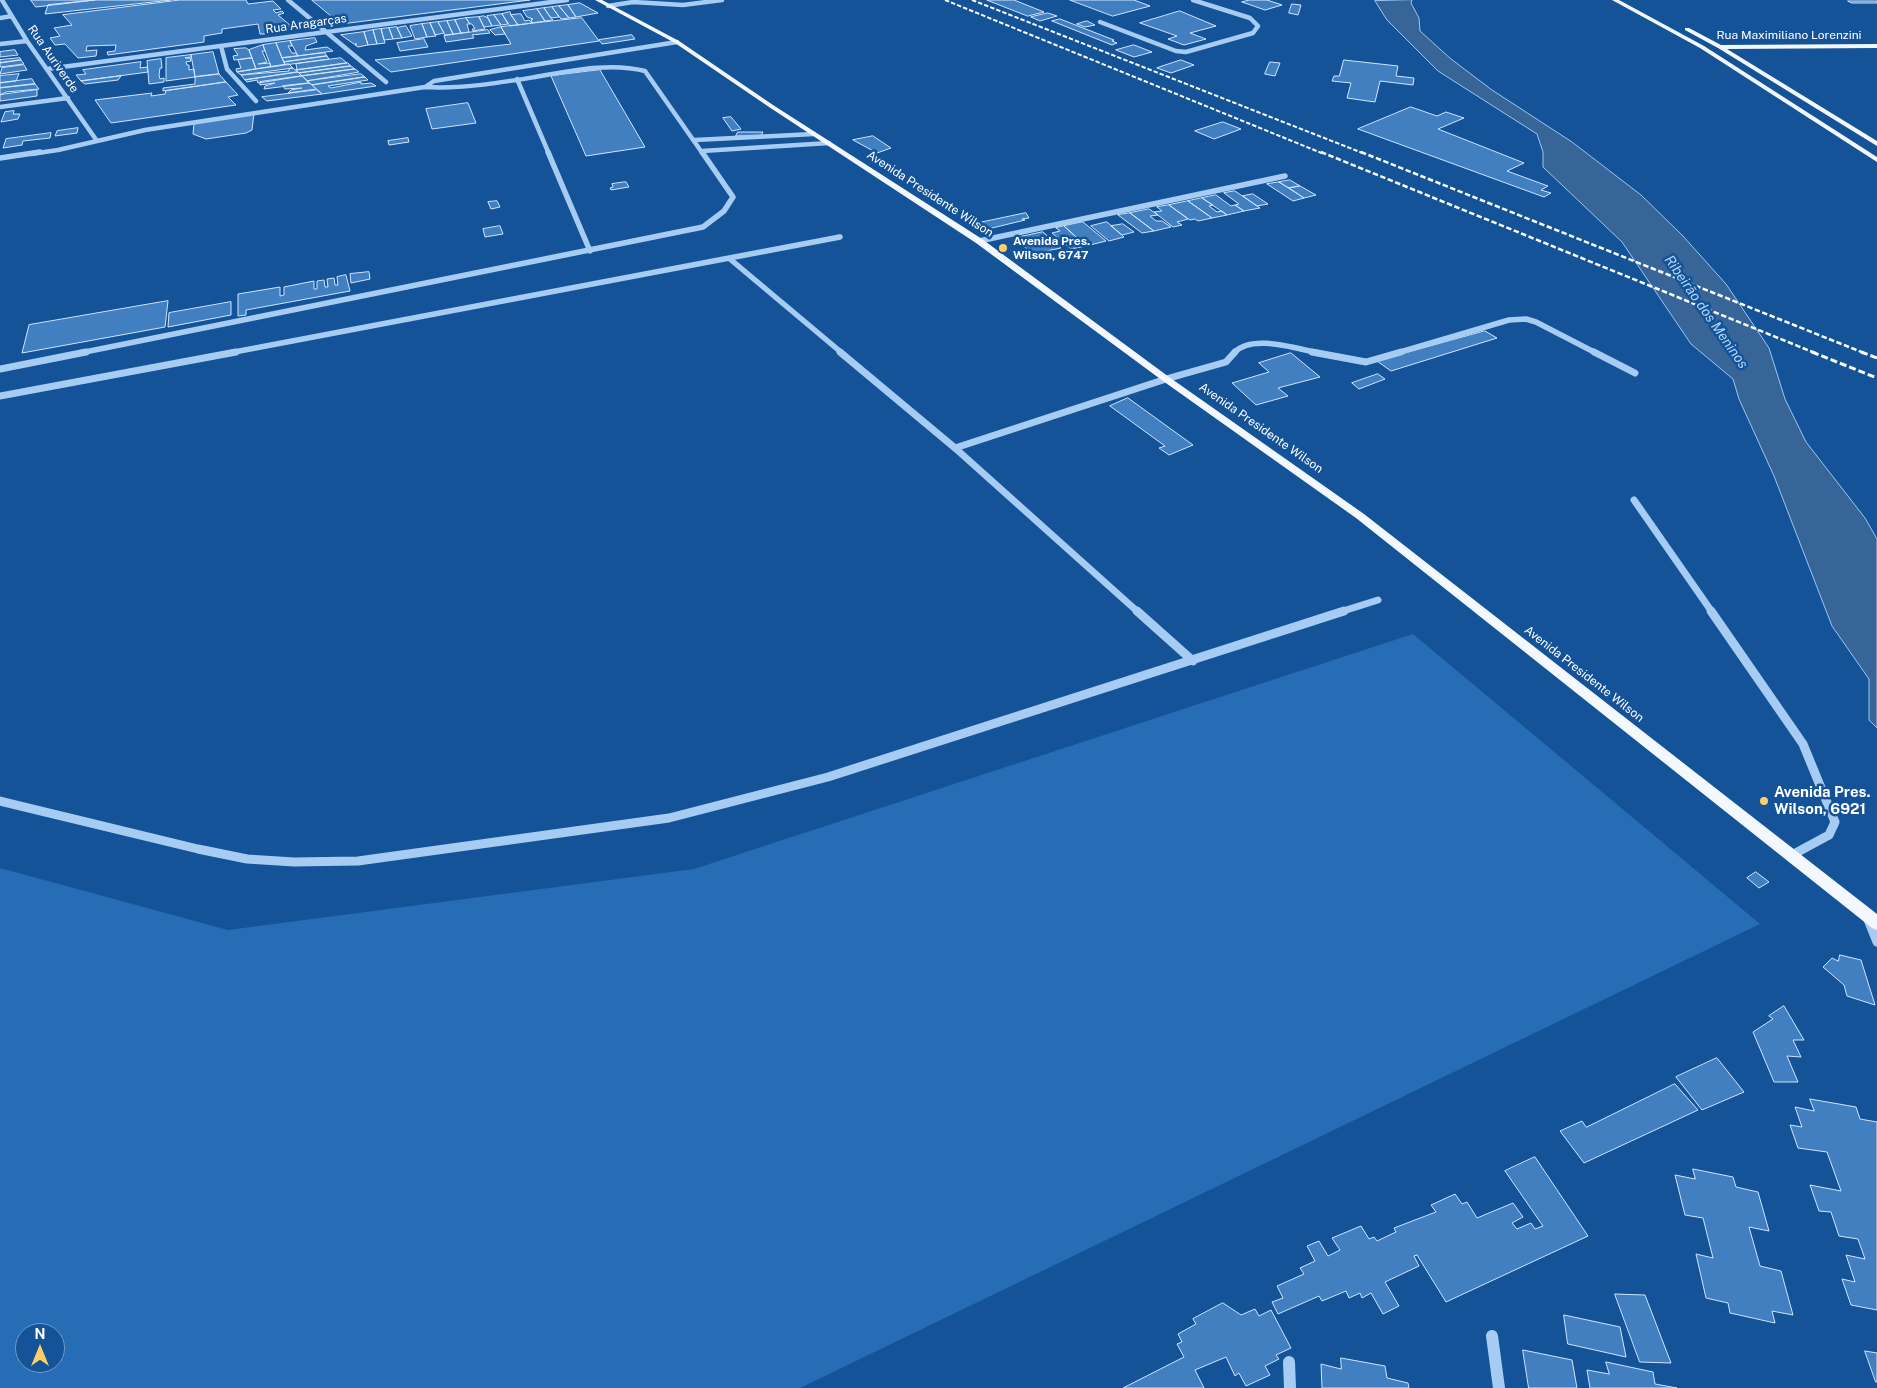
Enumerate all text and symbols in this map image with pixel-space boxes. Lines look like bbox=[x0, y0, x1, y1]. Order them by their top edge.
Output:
street label: Rua Aragarças bbox=[265, 11, 347, 37]
street label: Rua Auriverde bbox=[24, 23, 82, 95]
street label: Rua Maximiliano Lorenzini bbox=[1716, 28, 1862, 42]
street label: Avenida Presidente Wilson bbox=[864, 148, 996, 240]
place label: Avenida Pres. Wilson, 6747 bbox=[1013, 234, 1090, 262]
marker: Avenida Pres. Wilson, 6747 bbox=[997, 242, 1009, 254]
water label: Ribeirão dos Meninos bbox=[1661, 252, 1751, 372]
street label: Avenida Presidente Wilson bbox=[1196, 380, 1326, 476]
street label: Avenida Presidente Wilson bbox=[1521, 623, 1647, 725]
place label: Avenida Pres. Wilson, 6921 bbox=[1774, 783, 1870, 818]
marker: Avenida Pres. Wilson, 6921 bbox=[1758, 795, 1770, 807]
north arrow bbox=[15, 1323, 65, 1373]
text: N bbox=[35, 1326, 45, 1342]

